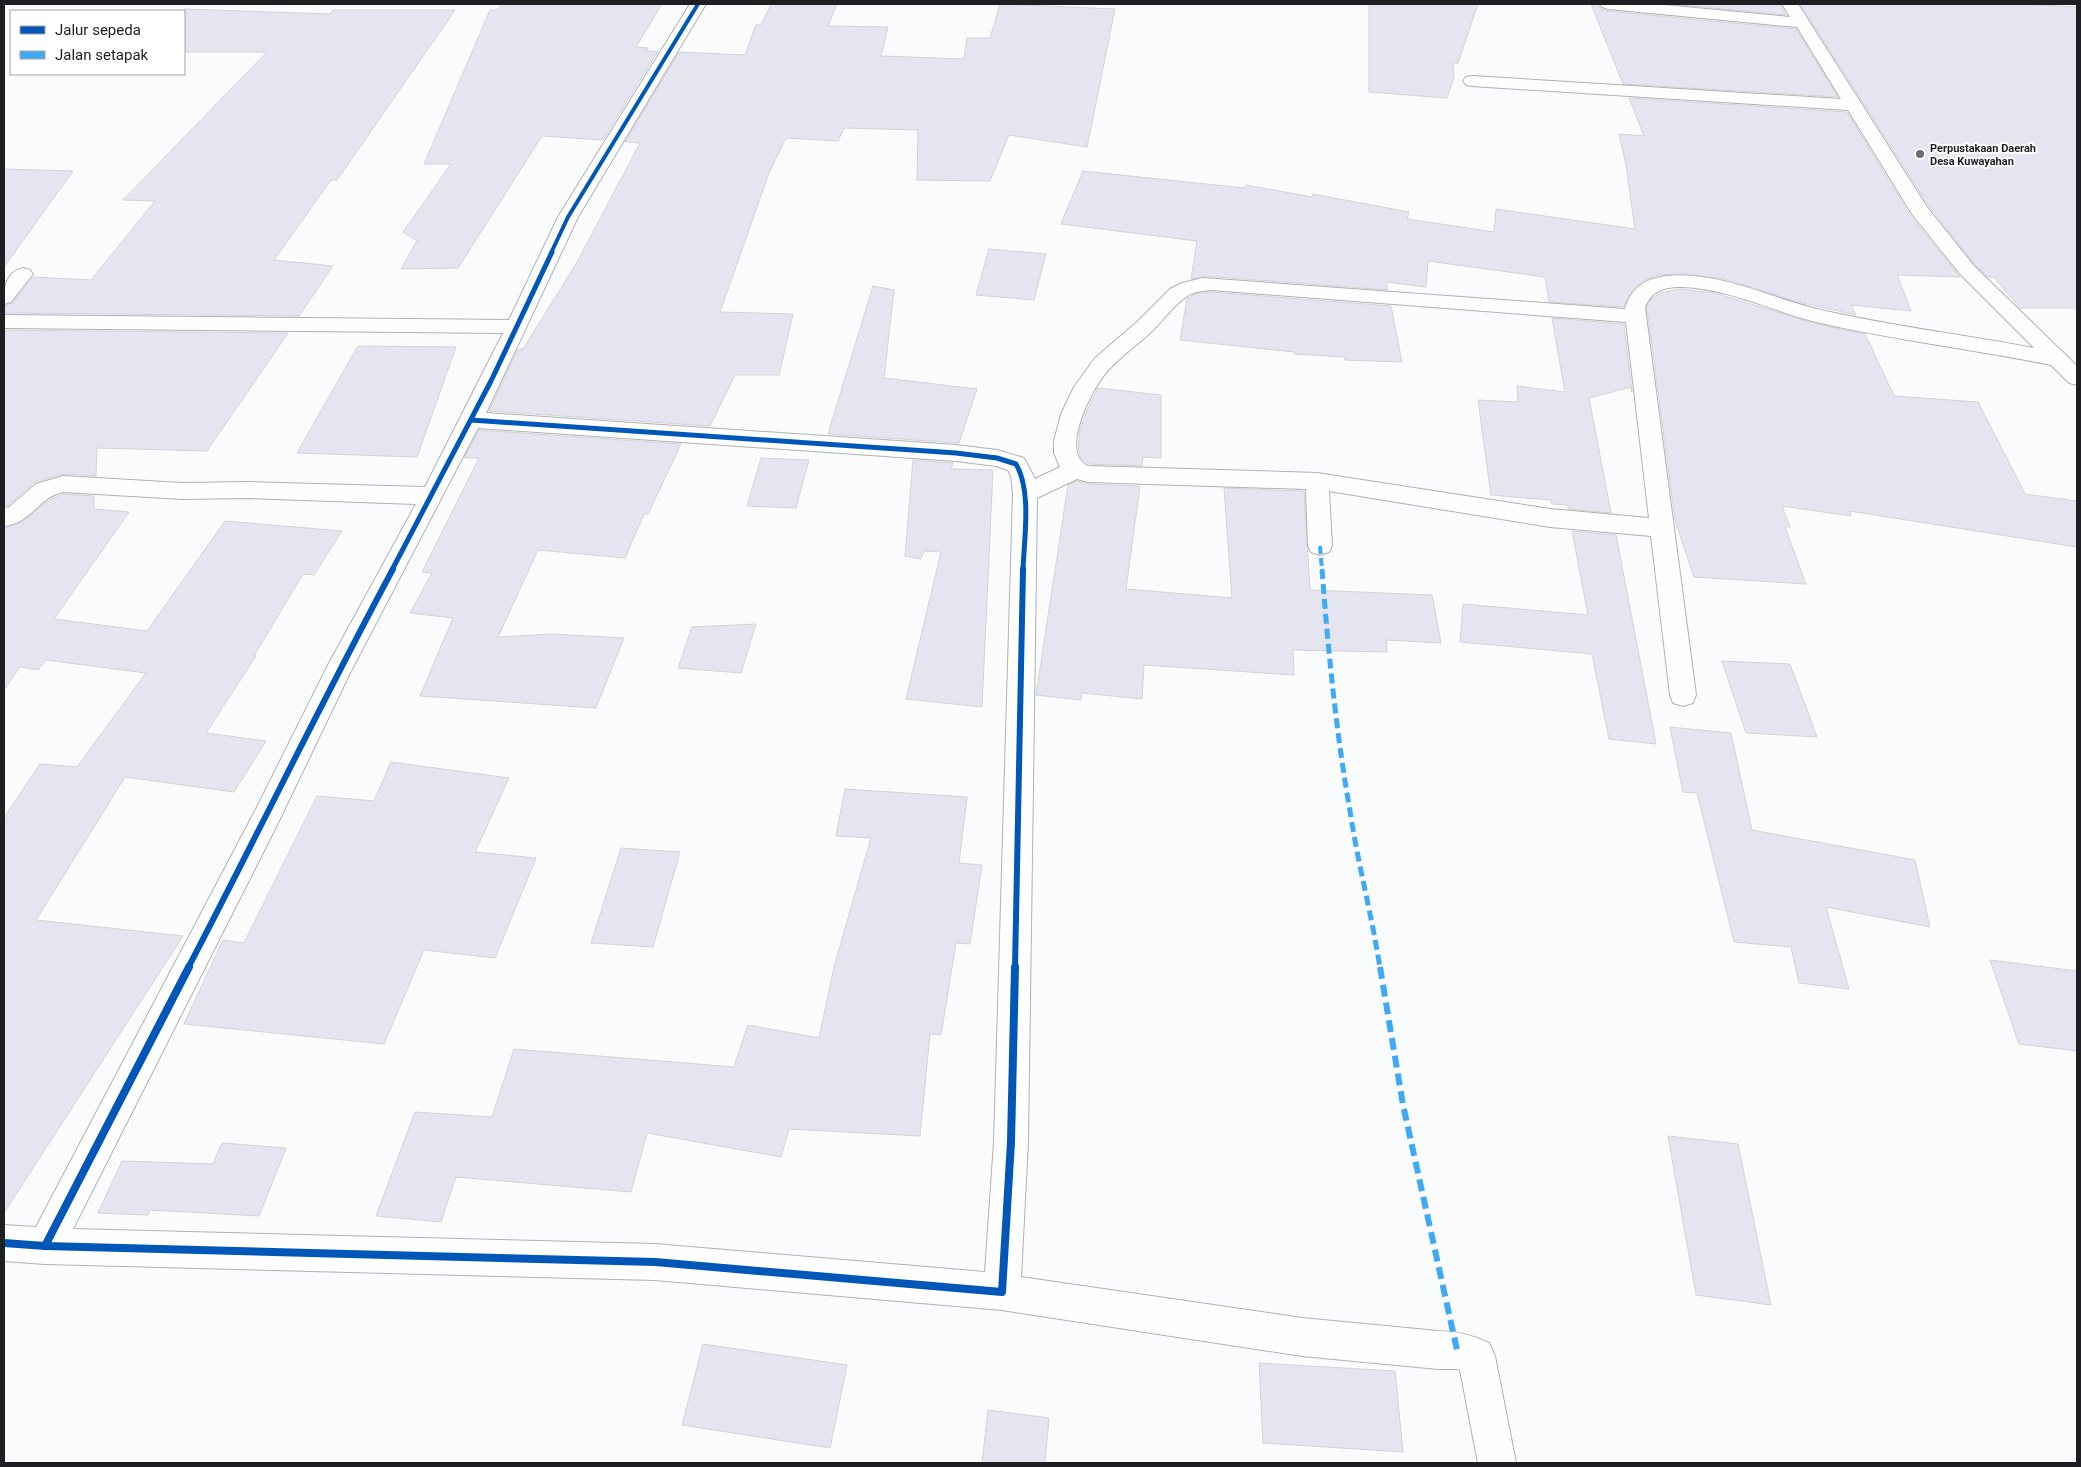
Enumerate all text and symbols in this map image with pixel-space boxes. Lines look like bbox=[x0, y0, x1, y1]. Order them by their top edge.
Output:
legend bbox=[10, 10, 185, 75]
text: Jalur sepeda bbox=[55, 21, 141, 39]
text: Jalan setapak bbox=[55, 46, 149, 64]
place label: Perpustakaan Daerah Desa Kuwayahan bbox=[1930, 142, 2036, 168]
marker: Perpustakaan Daerah Desa Kuwayahan bbox=[1914, 148, 1926, 160]

